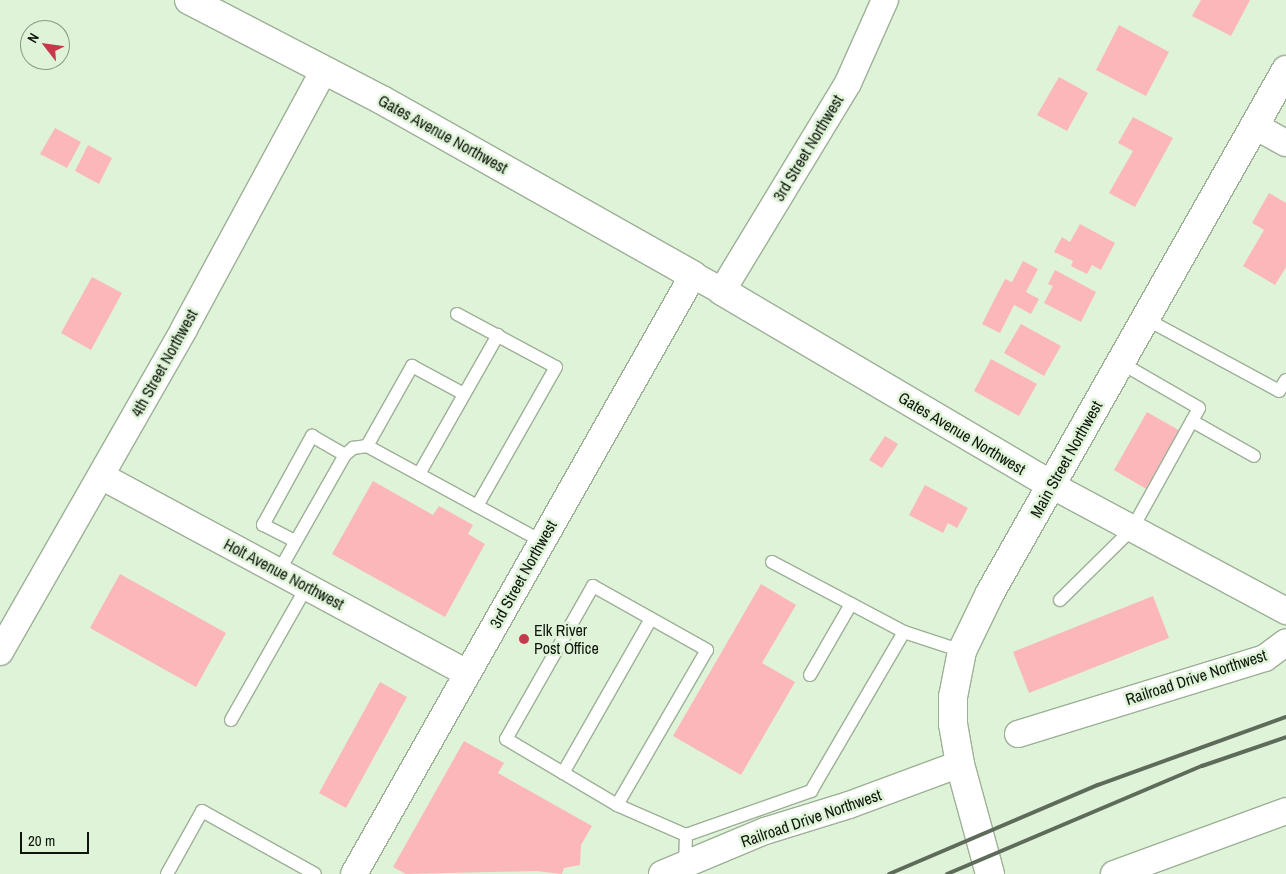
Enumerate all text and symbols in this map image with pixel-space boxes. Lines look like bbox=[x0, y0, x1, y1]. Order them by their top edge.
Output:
north arrow bbox=[20, 20, 70, 70]
text: N bbox=[23, 30, 43, 46]
street label: Gates Avenue Northwest bbox=[375, 90, 511, 178]
street label: 3rd Street Northwest bbox=[769, 91, 847, 205]
street label: 4th Street Northwest bbox=[127, 306, 201, 420]
street label: Gates Avenue Northwest bbox=[895, 387, 1029, 479]
street label: Main Street Northwest bbox=[1026, 397, 1106, 521]
street label: 3rd Street Northwest bbox=[485, 517, 561, 631]
street label: Holt Avenue Northwest bbox=[220, 534, 348, 614]
place label: Elk River Post Office bbox=[534, 620, 599, 658]
marker: Elk River Post Office bbox=[518, 633, 530, 645]
street label: Railroad Drive Northwest bbox=[1123, 645, 1269, 709]
street label: Railroad Drive Northwest bbox=[738, 785, 884, 851]
scale bar bbox=[22, 822, 91, 854]
text: 20 m bbox=[28, 830, 55, 851]

